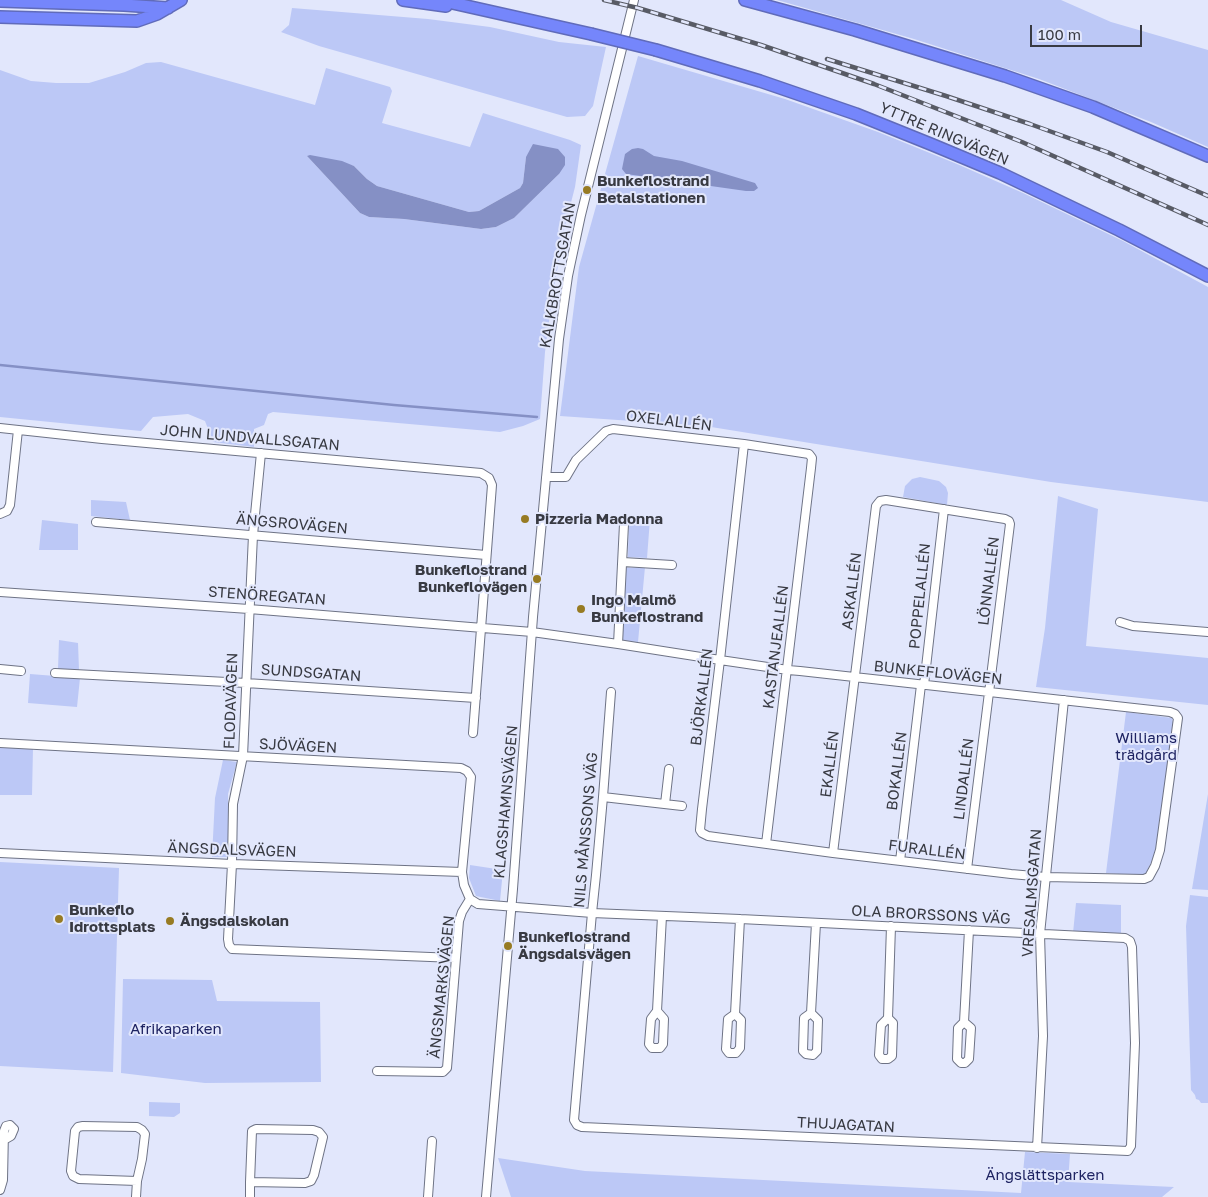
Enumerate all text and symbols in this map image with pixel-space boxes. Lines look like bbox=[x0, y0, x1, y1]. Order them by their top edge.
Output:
scale bar bbox=[1033, 15, 1146, 47]
text: 100 m bbox=[1038, 25, 1081, 43]
street label: YTTRE RINGVÄGEN bbox=[877, 99, 1011, 169]
place label: Bunkeflostrand Betalstationen bbox=[597, 172, 709, 207]
marker: Bunkeflostrand Betalstationen bbox=[581, 184, 593, 196]
street label: KALKBROTTSGATAN bbox=[536, 201, 580, 349]
street label: OXELALLÉN bbox=[625, 407, 713, 435]
street label: JOHN LUNDVALLSGATAN bbox=[159, 421, 341, 455]
street label: ÄNGSROVÄGEN bbox=[235, 510, 349, 538]
place label: Pizzeria Madonna bbox=[535, 510, 663, 528]
marker: Pizzeria Madonna bbox=[519, 513, 531, 525]
street label: LÖNNALLÉN bbox=[975, 535, 1003, 627]
street label: POPPELALLÉN bbox=[905, 542, 935, 650]
street label: ASKALLÉN bbox=[838, 551, 866, 631]
place label: Bunkeflostrand Bunkeflovägen bbox=[415, 561, 527, 596]
marker: Bunkeflostrand Bunkeflovägen bbox=[531, 573, 543, 585]
street label: STENÖREGATAN bbox=[207, 583, 327, 609]
street label: KASTANJEALLÉN bbox=[759, 584, 793, 710]
place label: Ingo Malmö Bunkeflostrand bbox=[591, 591, 703, 626]
marker: Ingo Malmö Bunkeflostrand bbox=[575, 603, 587, 615]
street label: BJÖRKALLÉN bbox=[687, 647, 717, 747]
street label: FLODAVÄGEN bbox=[220, 652, 242, 750]
street label: BUNKEFLOVÄGEN bbox=[873, 657, 1003, 689]
street label: SUNDSGATAN bbox=[260, 661, 362, 685]
street label: KLAGSHAMNSVÄGEN bbox=[490, 725, 522, 879]
street label: EKALLÉN bbox=[817, 729, 843, 799]
park label: Williams trädgård bbox=[1115, 729, 1177, 764]
street label: BOKALLÉN bbox=[883, 730, 911, 812]
street label: SJÖVÄGEN bbox=[258, 735, 338, 757]
street label: LINDALLÉN bbox=[950, 737, 978, 821]
street label: NILS MÅNSSONS VÄG bbox=[570, 751, 602, 909]
street label: VRESALMSGATAN bbox=[1019, 828, 1045, 958]
street label: FURALLÉN bbox=[887, 836, 967, 864]
street label: ÄNGSDALSVÄGEN bbox=[167, 839, 297, 861]
place label: Bunkeflo Idrottsplats bbox=[69, 901, 155, 936]
street label: OLA BRORSSONS VÄG bbox=[851, 902, 1011, 928]
place label: Ängsdalskolan bbox=[180, 912, 289, 930]
marker: Bunkeflo Idrottsplats bbox=[53, 913, 65, 925]
marker: Ängsdalskolan bbox=[164, 915, 176, 927]
street label: ÄNGSMARKSVÄGEN bbox=[426, 915, 458, 1059]
place label: Bunkeflostrand Ängsdalsvägen bbox=[518, 928, 631, 963]
marker: Bunkeflostrand Ängsdalsvägen bbox=[502, 940, 514, 952]
park label: Afrikaparken bbox=[130, 1020, 222, 1038]
street label: THUJAGATAN bbox=[797, 1113, 895, 1137]
park label: Ängslättsparken bbox=[985, 1166, 1105, 1184]

